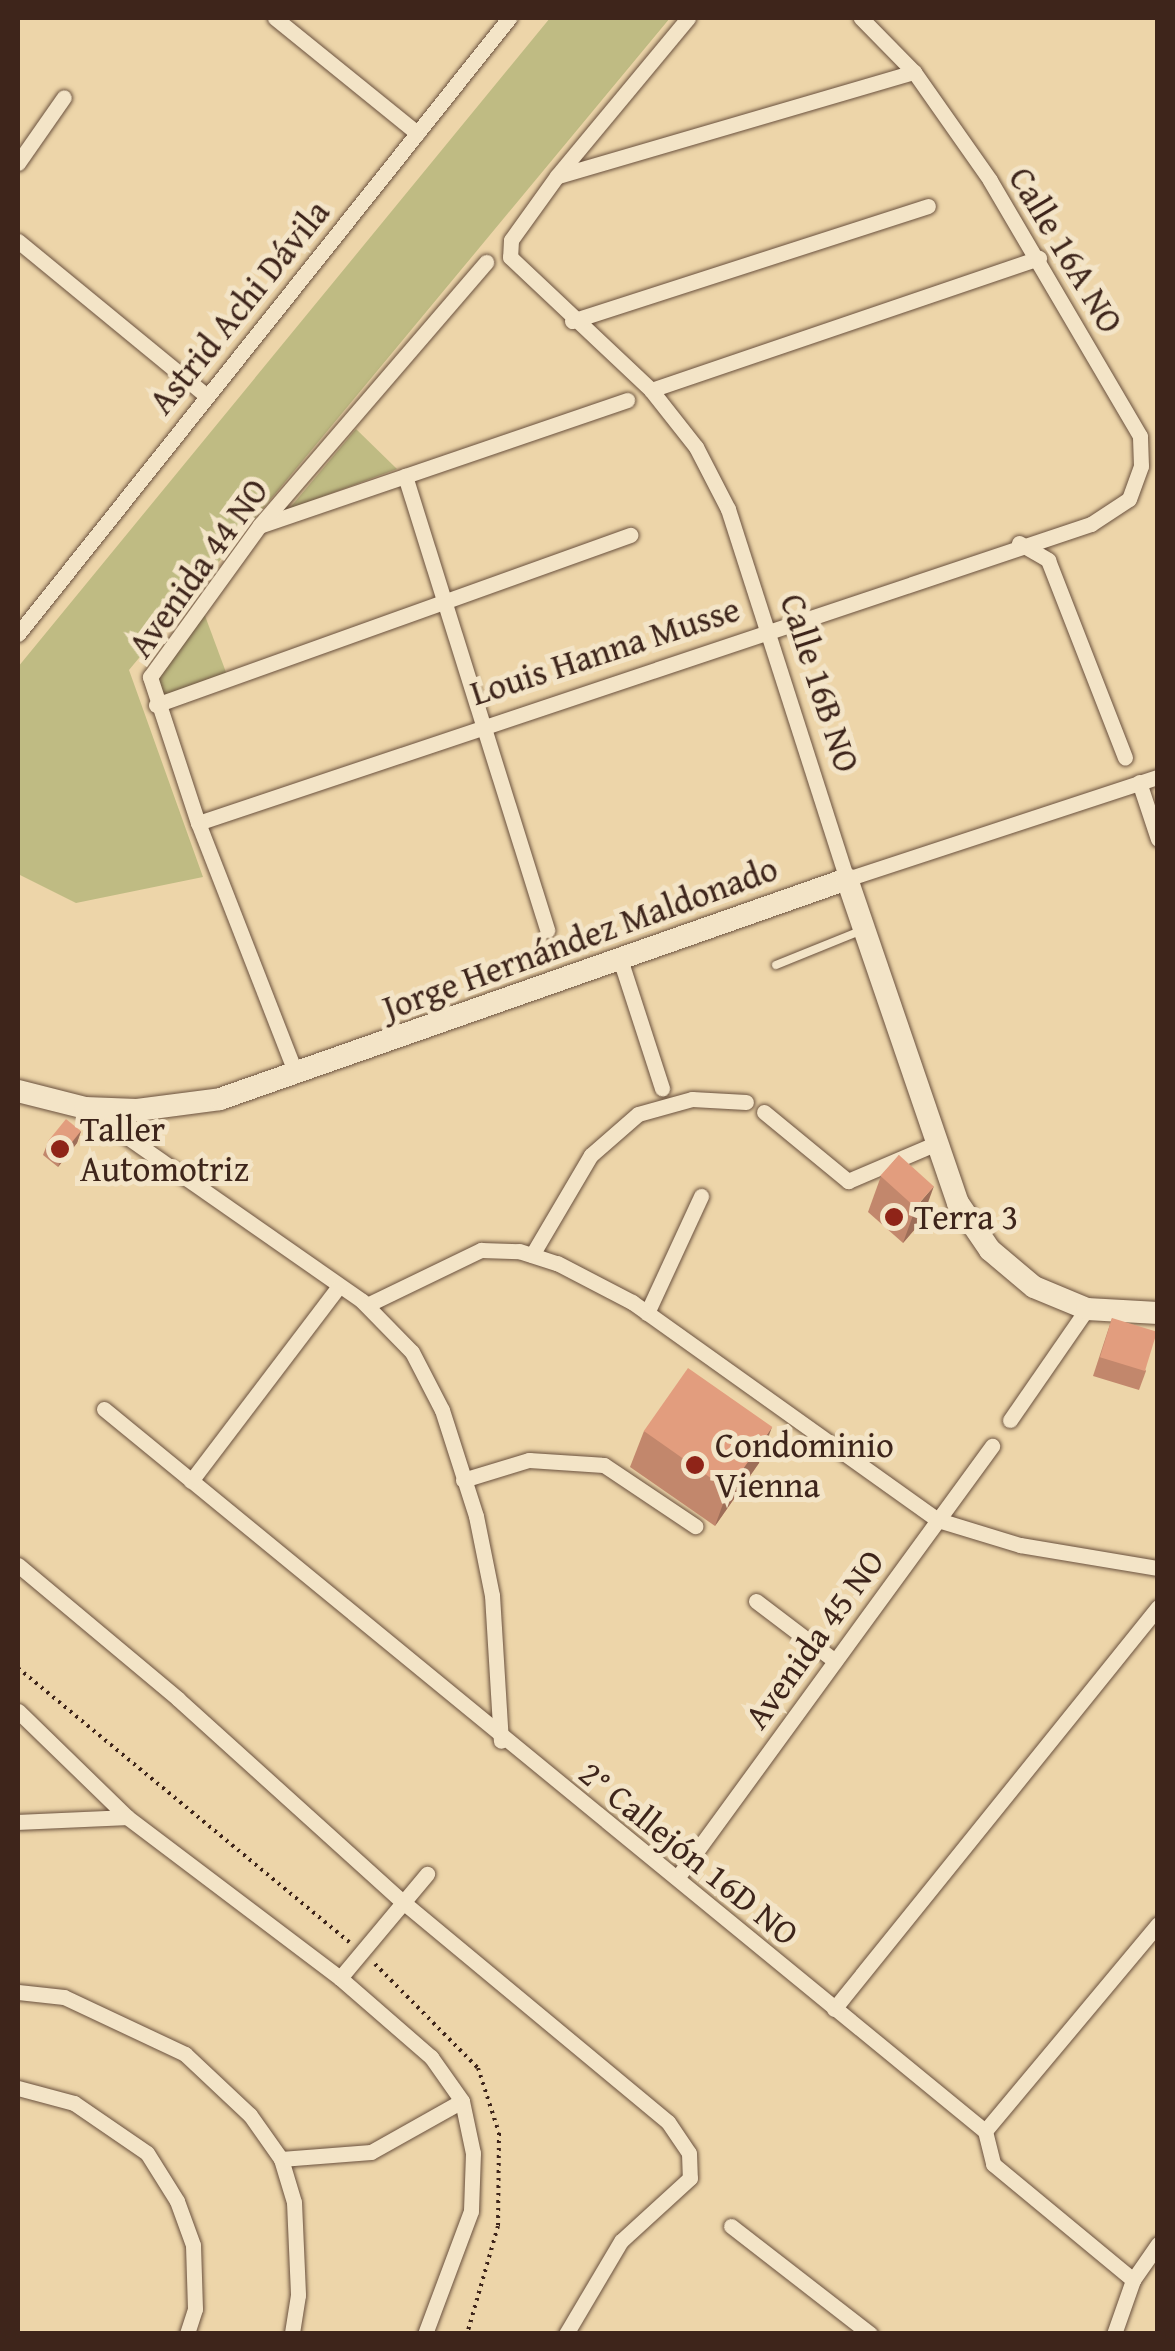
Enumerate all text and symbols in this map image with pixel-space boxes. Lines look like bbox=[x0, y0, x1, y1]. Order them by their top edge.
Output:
street label: Calle 16A NO bbox=[1000, 159, 1132, 341]
street label: Astrid Achi Dávila bbox=[140, 192, 338, 422]
street label: Avenida 44 NO bbox=[119, 471, 277, 665]
street label: Louis Hanna Musse bbox=[465, 588, 745, 714]
street label: Calle 16B NO bbox=[771, 589, 869, 777]
street label: Jorge Hernández Maldonado bbox=[377, 847, 783, 1029]
place label: Taller Automotriz bbox=[80, 1108, 249, 1190]
marker: Taller Automotriz bbox=[49, 1138, 71, 1160]
place label: Terra 3 bbox=[914, 1196, 1018, 1238]
marker: Terra 3 bbox=[883, 1206, 905, 1228]
place label: Condominio Vienna bbox=[715, 1424, 894, 1506]
marker: Condominio Vienna bbox=[684, 1454, 706, 1476]
street label: Avenida 45 NO bbox=[735, 1542, 893, 1736]
street label: 2° Callejón 16D NO bbox=[571, 1752, 807, 1954]

